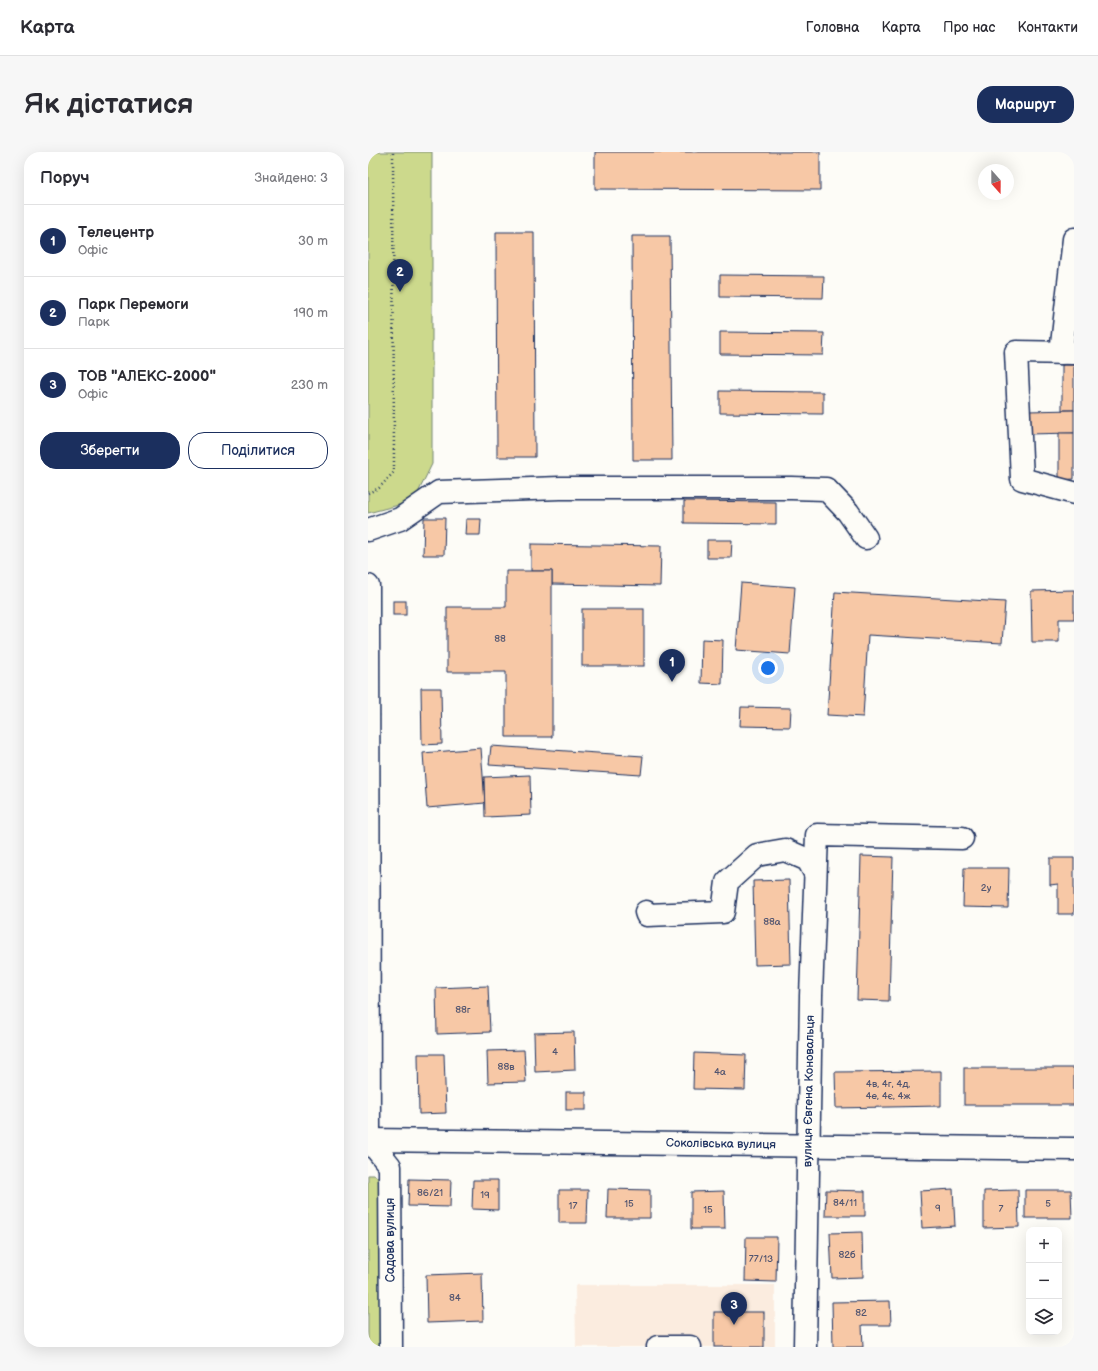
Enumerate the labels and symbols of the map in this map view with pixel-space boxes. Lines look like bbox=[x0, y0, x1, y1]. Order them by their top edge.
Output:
north arrow bbox=[978, 164, 1014, 200]
pin: 2 bbox=[387, 259, 413, 292]
house number: 88 bbox=[494, 633, 506, 645]
pin: 1 bbox=[659, 649, 685, 682]
your location bbox=[758, 658, 778, 678]
house number: 2у bbox=[981, 882, 992, 894]
house number: 88а bbox=[763, 916, 781, 928]
house number: 88г bbox=[455, 1004, 471, 1016]
street label: вулиця Євгена Коновальця bbox=[800, 1014, 818, 1167]
house number: 4 bbox=[552, 1046, 558, 1058]
house number: 88в bbox=[498, 1061, 515, 1073]
house number: 4а bbox=[714, 1066, 726, 1078]
house number: 4в, 4г, 4д, 4е, 4є, 4ж bbox=[865, 1078, 911, 1102]
street label: Соколівська вулиця bbox=[666, 1136, 777, 1152]
house number: 86/21 bbox=[417, 1187, 443, 1199]
house number: 19 bbox=[480, 1189, 490, 1201]
street label: Садова вулиця bbox=[383, 1197, 398, 1282]
house number: 84/11 bbox=[833, 1197, 857, 1209]
house number: 15 bbox=[624, 1198, 634, 1210]
house number: 5 bbox=[1045, 1198, 1051, 1210]
house number: 17 bbox=[569, 1200, 577, 1212]
house number: 9 bbox=[935, 1202, 941, 1214]
house number: 7 bbox=[999, 1203, 1004, 1215]
house number: 15 bbox=[703, 1204, 713, 1216]
house number: 82б bbox=[838, 1249, 856, 1261]
house number: 77/13 bbox=[749, 1253, 773, 1265]
house number: 84 bbox=[449, 1292, 461, 1304]
pin: 3 bbox=[721, 1292, 747, 1325]
house number: 82 bbox=[855, 1307, 867, 1319]

